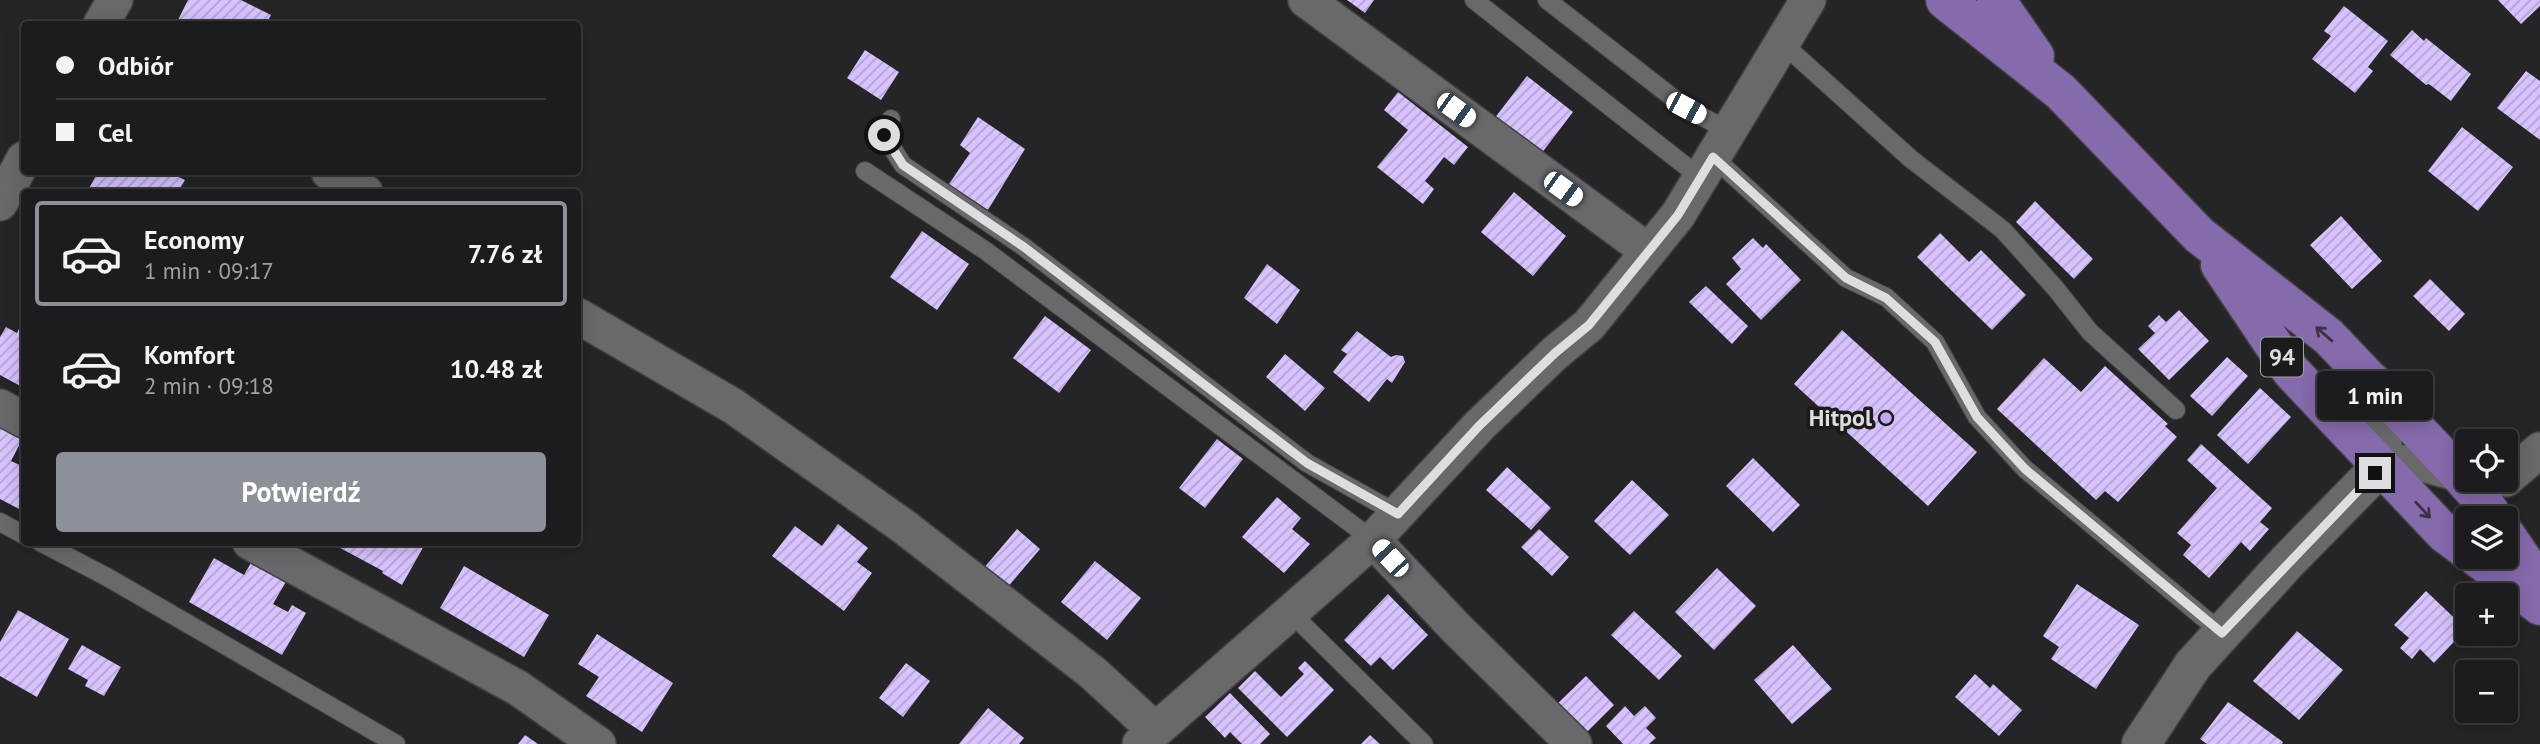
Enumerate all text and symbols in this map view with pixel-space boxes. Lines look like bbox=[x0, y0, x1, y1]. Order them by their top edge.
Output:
text: Odbiór bbox=[98, 49, 173, 82]
car bbox=[1433, 89, 1480, 131]
car bbox=[1663, 89, 1710, 127]
text: Cel bbox=[98, 116, 132, 149]
route start bbox=[868, 119, 900, 151]
car bbox=[1540, 168, 1587, 210]
icon: car bbox=[60, 222, 123, 285]
text: Economy bbox=[144, 223, 244, 256]
text: 7.76 zł bbox=[468, 237, 542, 270]
text: 1 min · 09:17 bbox=[144, 256, 274, 285]
one-way arrow bbox=[2316, 326, 2334, 342]
icon: car bbox=[60, 337, 123, 400]
text: Komfort bbox=[144, 338, 235, 371]
road number: 94 bbox=[2261, 338, 2303, 376]
text: 10.48 zł bbox=[450, 352, 542, 385]
text: 2 min · 09:18 bbox=[144, 371, 274, 400]
callout: 1 min bbox=[2317, 372, 2433, 420]
text: 1 min bbox=[2347, 381, 2403, 410]
place label: Hitpol bbox=[1809, 402, 1873, 433]
marker: Hitpol bbox=[1878, 410, 1894, 426]
map controls bbox=[2455, 429, 2518, 723]
button: locate bbox=[2455, 429, 2518, 492]
button: Potwierdź bbox=[56, 452, 546, 532]
route end bbox=[2359, 457, 2391, 489]
one-way arrow bbox=[2414, 501, 2431, 518]
button: layers bbox=[2455, 506, 2518, 569]
car bbox=[1368, 535, 1413, 581]
button: + bbox=[2455, 583, 2518, 646]
button: − bbox=[2455, 660, 2518, 723]

